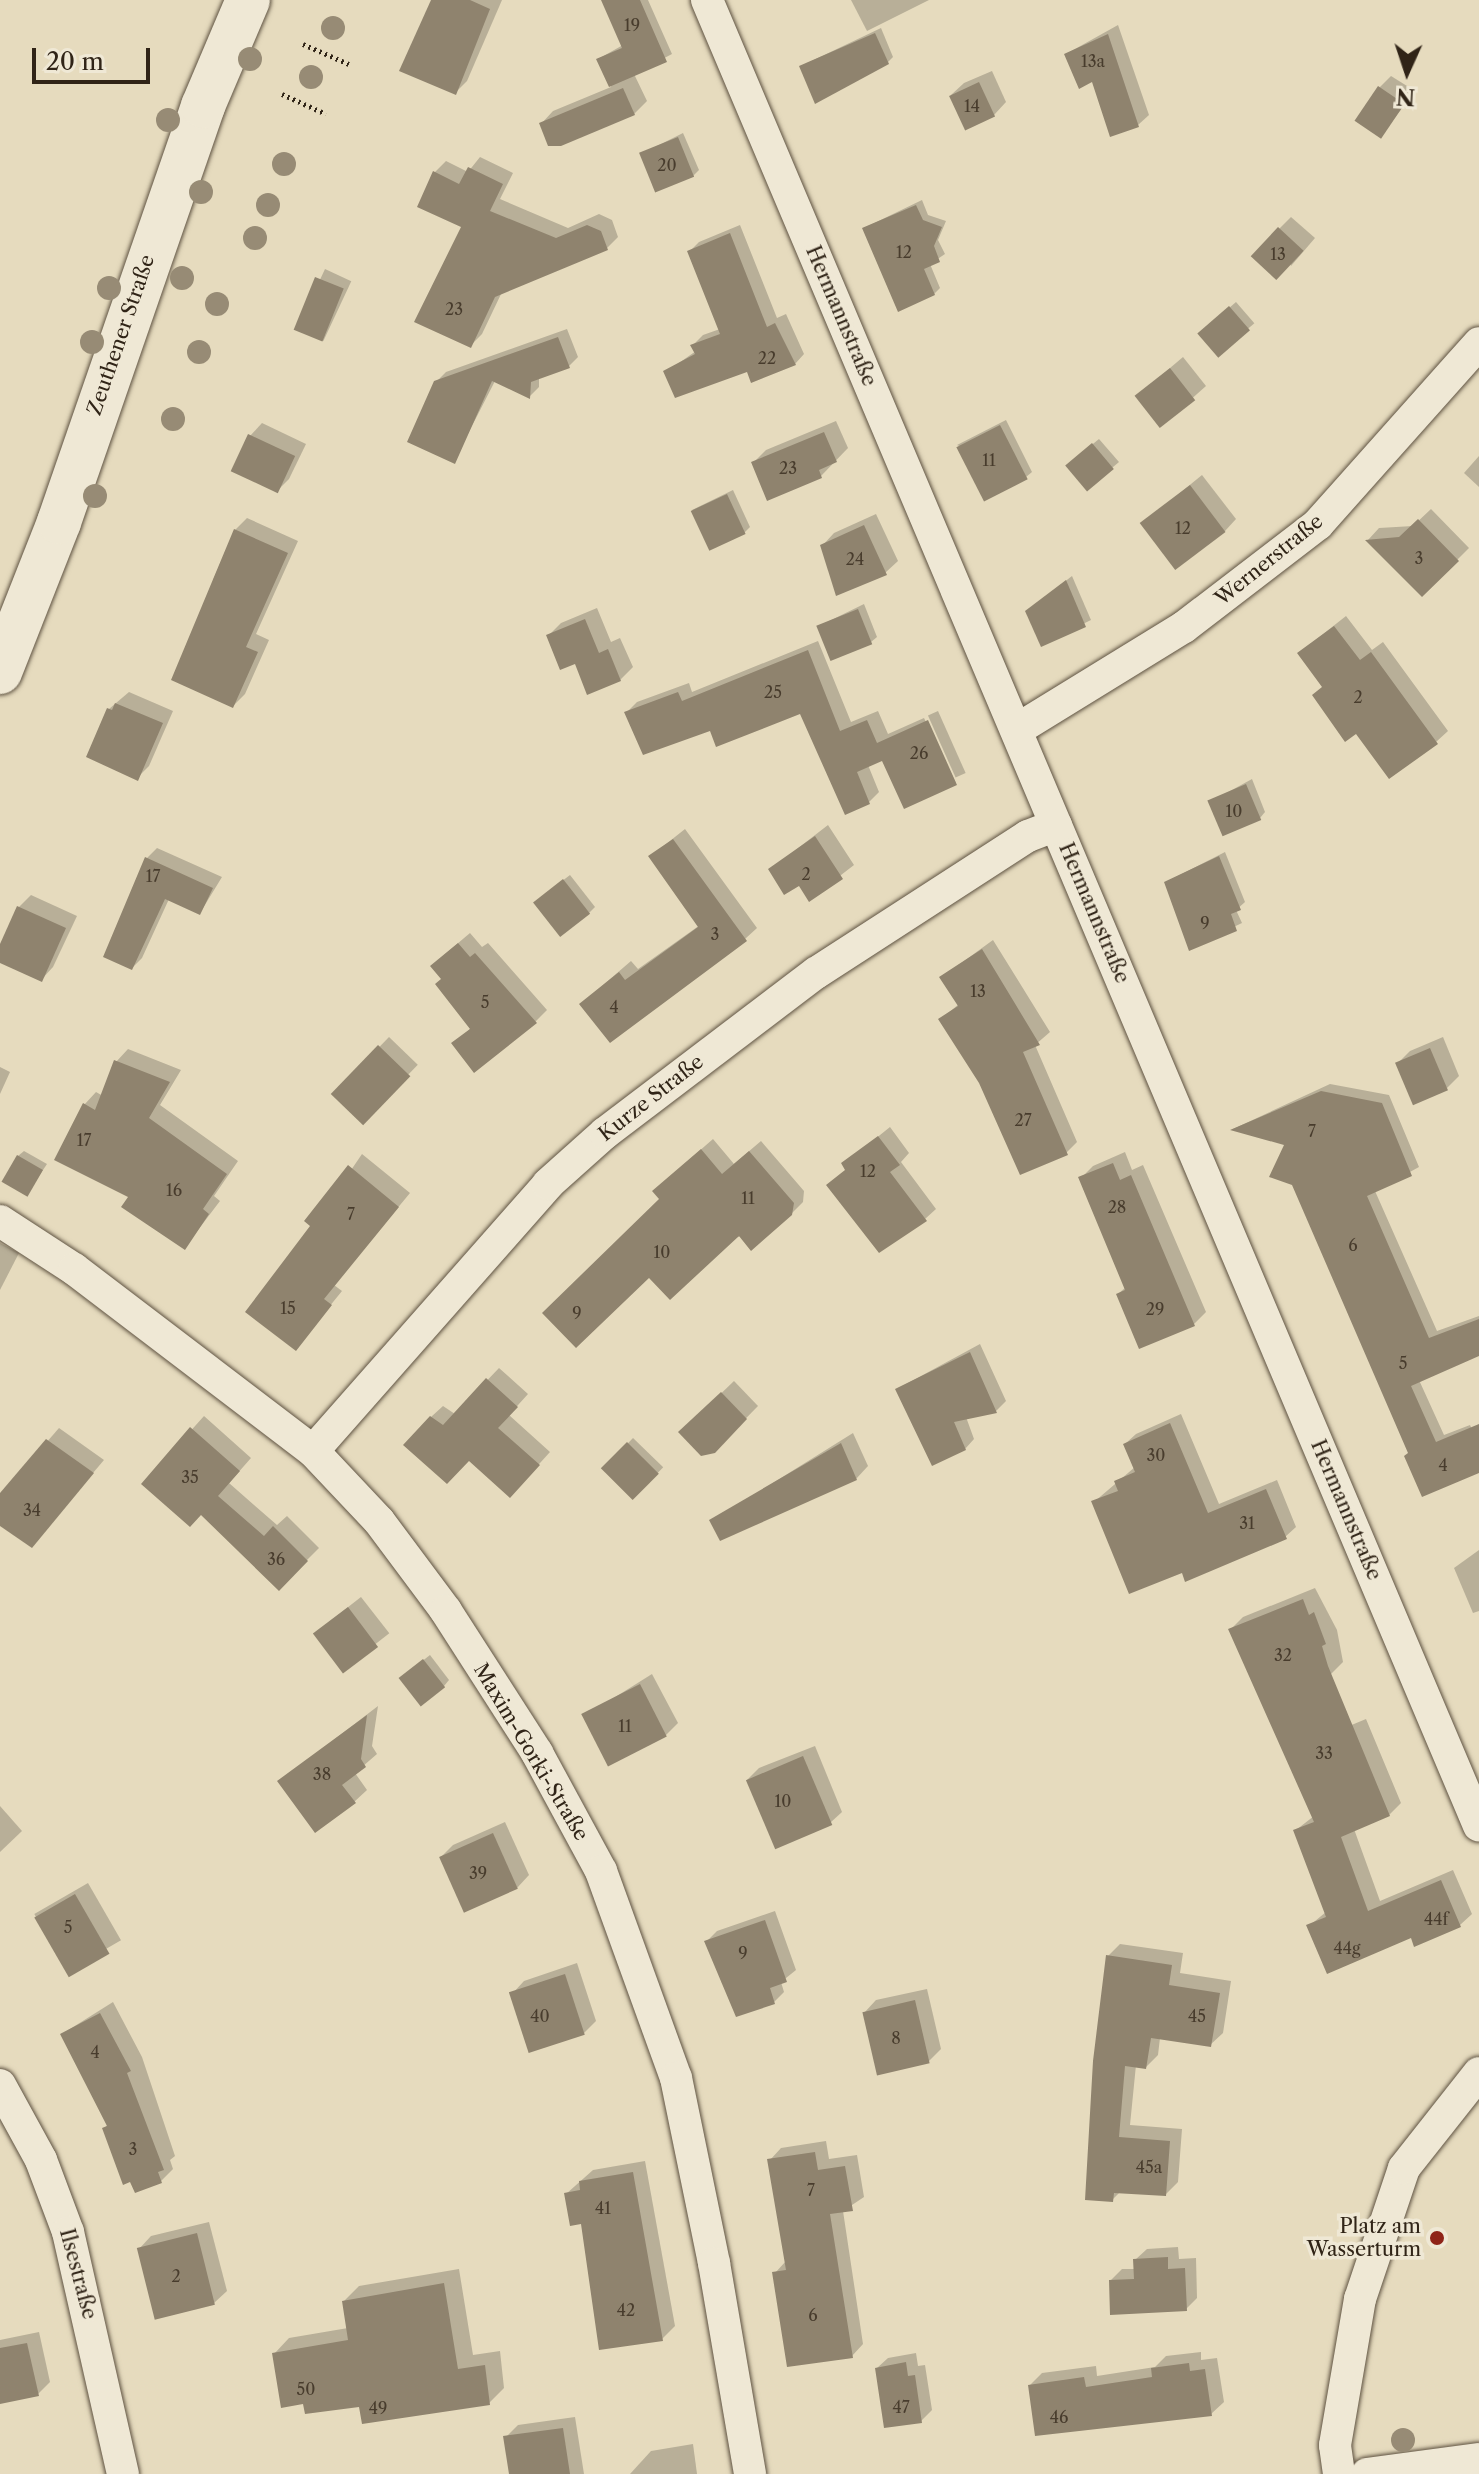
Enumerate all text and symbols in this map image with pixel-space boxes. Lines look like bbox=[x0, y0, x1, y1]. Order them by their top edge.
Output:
house number: 19 bbox=[624, 15, 640, 35]
scale bar bbox=[36, 32, 154, 82]
north arrow bbox=[1367, 32, 1447, 112]
text: 20 m bbox=[46, 47, 104, 76]
house number: 13a bbox=[1081, 51, 1105, 71]
text: N bbox=[1395, 82, 1416, 110]
house number: 14 bbox=[964, 96, 980, 116]
house number: 20 bbox=[657, 155, 677, 175]
street label: Hermannstraße bbox=[801, 242, 881, 390]
house number: 12 bbox=[896, 242, 912, 262]
house number: 13 bbox=[1270, 244, 1286, 264]
street label: Zeuthener Straße bbox=[82, 252, 160, 418]
house number: 23 bbox=[445, 299, 463, 319]
house number: 22 bbox=[758, 348, 776, 368]
house number: 11 bbox=[982, 450, 996, 470]
house number: 23 bbox=[779, 458, 797, 478]
street label: Wernerstraße bbox=[1210, 509, 1328, 611]
house number: 12 bbox=[1175, 518, 1191, 538]
house number: 3 bbox=[1415, 548, 1423, 568]
house number: 24 bbox=[846, 549, 864, 569]
house number: 25 bbox=[764, 682, 782, 702]
house number: 2 bbox=[1353, 687, 1363, 707]
house number: 26 bbox=[910, 743, 928, 763]
house number: 10 bbox=[1226, 801, 1242, 821]
street label: Hermannstraße bbox=[1054, 839, 1134, 987]
house number: 2 bbox=[801, 864, 811, 884]
house number: 17 bbox=[146, 866, 160, 886]
house number: 9 bbox=[1200, 913, 1210, 933]
house number: 3 bbox=[711, 924, 719, 944]
house number: 13 bbox=[970, 981, 986, 1001]
house number: 5 bbox=[481, 992, 489, 1012]
house number: 4 bbox=[609, 997, 619, 1017]
street label: Kurze Straße bbox=[594, 1050, 708, 1146]
house number: 27 bbox=[1014, 1110, 1032, 1130]
house number: 7 bbox=[1308, 1121, 1316, 1141]
house number: 17 bbox=[77, 1130, 91, 1150]
house number: 12 bbox=[860, 1161, 876, 1181]
house number: 16 bbox=[166, 1180, 182, 1200]
house number: 11 bbox=[741, 1188, 755, 1208]
house number: 28 bbox=[1108, 1197, 1126, 1217]
house number: 7 bbox=[347, 1204, 355, 1224]
house number: 6 bbox=[1348, 1235, 1358, 1255]
house number: 10 bbox=[654, 1242, 670, 1262]
house number: 15 bbox=[280, 1298, 296, 1318]
house number: 29 bbox=[1146, 1299, 1164, 1319]
house number: 9 bbox=[572, 1303, 582, 1323]
house number: 5 bbox=[1399, 1353, 1407, 1373]
street label: Hermannstraße bbox=[1306, 1436, 1386, 1584]
house number: 30 bbox=[1147, 1445, 1165, 1465]
house number: 4 bbox=[1438, 1455, 1448, 1475]
house number: 35 bbox=[181, 1467, 199, 1487]
house number: 34 bbox=[23, 1500, 41, 1520]
house number: 31 bbox=[1239, 1513, 1255, 1533]
house number: 36 bbox=[267, 1549, 285, 1569]
house number: 32 bbox=[1274, 1645, 1292, 1665]
street label: Maxim-Gorki-Straße bbox=[469, 1659, 593, 1845]
house number: 11 bbox=[618, 1716, 632, 1736]
house number: 33 bbox=[1315, 1743, 1333, 1763]
house number: 38 bbox=[313, 1764, 331, 1784]
house number: 10 bbox=[775, 1791, 791, 1811]
house number: 39 bbox=[469, 1863, 487, 1883]
house number: 44f bbox=[1424, 1909, 1448, 1929]
house number: 5 bbox=[64, 1917, 72, 1937]
house number: 44g bbox=[1334, 1938, 1360, 1958]
house number: 9 bbox=[738, 1943, 748, 1963]
house number: 40 bbox=[530, 2006, 550, 2026]
house number: 45 bbox=[1188, 2006, 1206, 2026]
house number: 8 bbox=[891, 2028, 901, 2048]
house number: 4 bbox=[90, 2042, 100, 2062]
house number: 3 bbox=[129, 2139, 137, 2159]
house number: 45a bbox=[1136, 2157, 1162, 2177]
house number: 7 bbox=[807, 2180, 815, 2200]
house number: 41 bbox=[595, 2198, 611, 2218]
place label: Platz am Wasserturm bbox=[1307, 2214, 1421, 2261]
street label: Ilsestraße bbox=[54, 2226, 102, 2322]
marker: Platz am Wasserturm bbox=[1428, 2229, 1446, 2247]
house number: 2 bbox=[171, 2266, 181, 2286]
house number: 42 bbox=[617, 2300, 635, 2320]
house number: 6 bbox=[808, 2305, 818, 2325]
house number: 50 bbox=[297, 2379, 315, 2399]
house number: 47 bbox=[892, 2397, 910, 2417]
house number: 49 bbox=[369, 2398, 387, 2418]
house number: 46 bbox=[1050, 2407, 1068, 2427]

